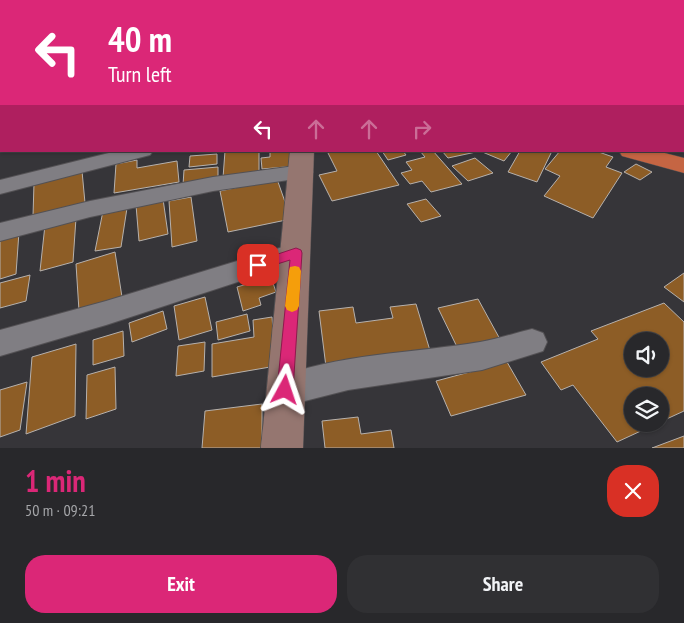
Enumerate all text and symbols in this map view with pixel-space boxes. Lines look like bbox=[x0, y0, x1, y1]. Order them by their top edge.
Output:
text: 40 m bbox=[108, 16, 172, 62]
icon: left bbox=[25, 20, 90, 85]
text: Turn left bbox=[108, 60, 172, 88]
icon: left bbox=[249, 115, 277, 143]
icon: ahead bbox=[302, 115, 330, 143]
icon: ahead bbox=[355, 115, 383, 143]
icon: right bbox=[408, 115, 436, 143]
pin bbox=[237, 244, 279, 286]
icon: arrive bbox=[244, 251, 272, 279]
map controls bbox=[624, 332, 669, 432]
button: sound bbox=[624, 332, 669, 377]
position arrow bbox=[258, 363, 310, 415]
button: layers bbox=[624, 387, 669, 432]
text: 1 min bbox=[25, 461, 86, 500]
button: close bbox=[607, 465, 659, 517]
text: 50 m · 09:21 bbox=[25, 500, 96, 520]
button: Exit bbox=[25, 555, 337, 613]
button: Share bbox=[347, 555, 659, 613]

